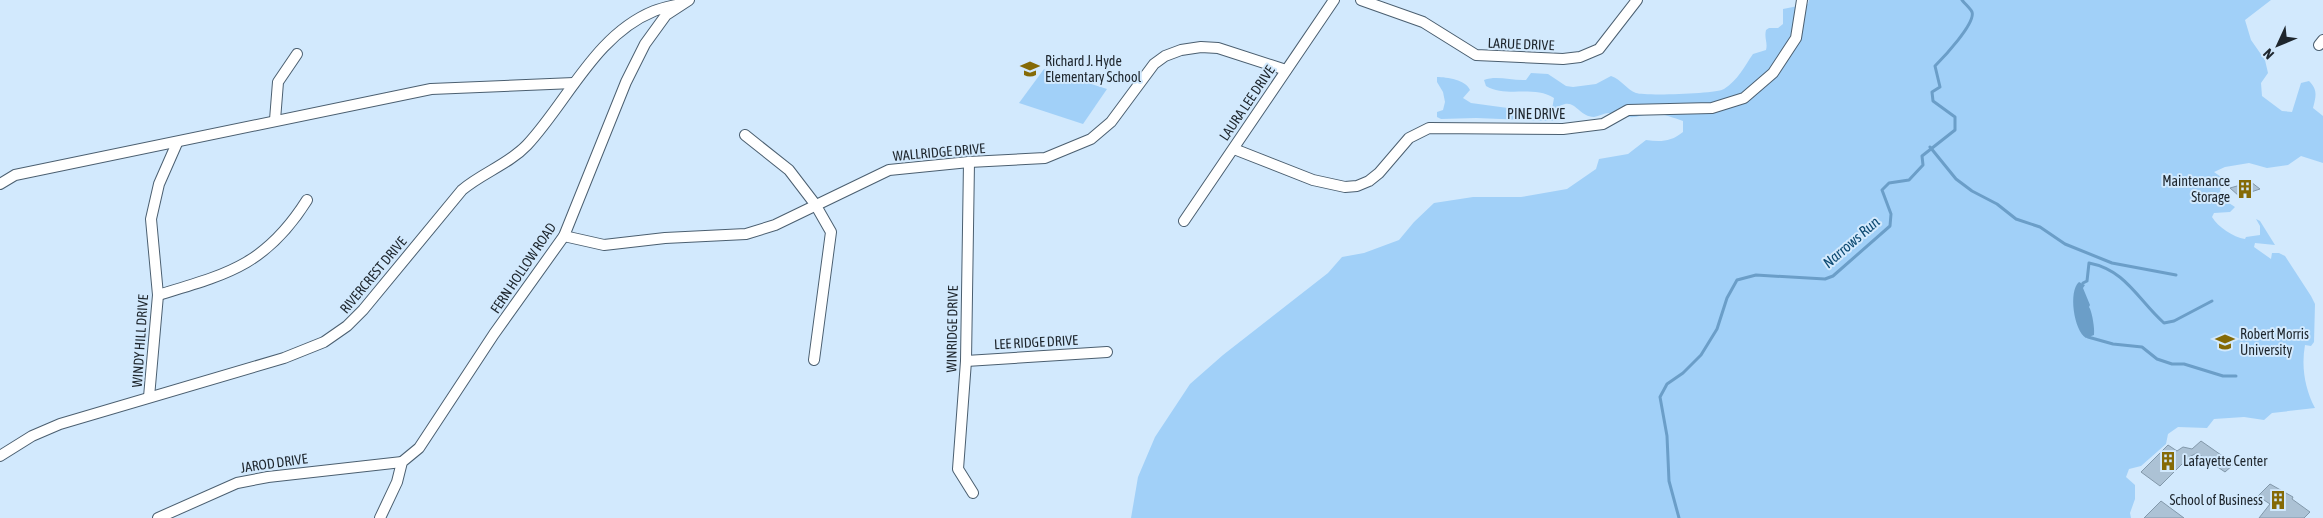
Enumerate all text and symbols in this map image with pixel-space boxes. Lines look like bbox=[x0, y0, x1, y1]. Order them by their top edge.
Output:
north arrow bbox=[2253, 20, 2303, 70]
street label: LARUE DRIVE bbox=[1487, 35, 1555, 53]
text: N bbox=[2260, 46, 2277, 63]
place label: Richard J. Hyde Elementary School bbox=[1045, 53, 1141, 85]
school or university icon: Richard J. Hyde Elementary School bbox=[1019, 58, 1041, 80]
street label: LAURA LEE DRIVE bbox=[1216, 63, 1278, 143]
street label: PINE DRIVE bbox=[1507, 106, 1565, 122]
street label: WALLRIDGE DRIVE bbox=[892, 140, 986, 164]
place label: Maintenance Storage bbox=[2162, 173, 2230, 205]
building icon: Maintenance Storage bbox=[2234, 178, 2256, 200]
water label: Narrows Run bbox=[1819, 213, 1883, 271]
street label: FERN HOLLOW ROAD bbox=[487, 220, 559, 316]
street label: RIVERCREST DRIVE bbox=[336, 234, 410, 316]
street label: WINRIDGE DRIVE bbox=[943, 285, 961, 373]
street label: WINDY HILL DRIVE bbox=[129, 294, 151, 388]
place label: Robert Morris University bbox=[2240, 326, 2309, 358]
school or university icon: Robert Morris University bbox=[2214, 331, 2236, 353]
street label: LEE RIDGE DRIVE bbox=[994, 332, 1078, 352]
street label: JAROD DRIVE bbox=[240, 450, 309, 476]
building icon: Lafayette Center bbox=[2157, 450, 2179, 472]
place label: Lafayette Center bbox=[2183, 453, 2268, 469]
building icon: School of Business bbox=[2267, 489, 2289, 511]
place label: School of Business bbox=[2169, 492, 2263, 508]

